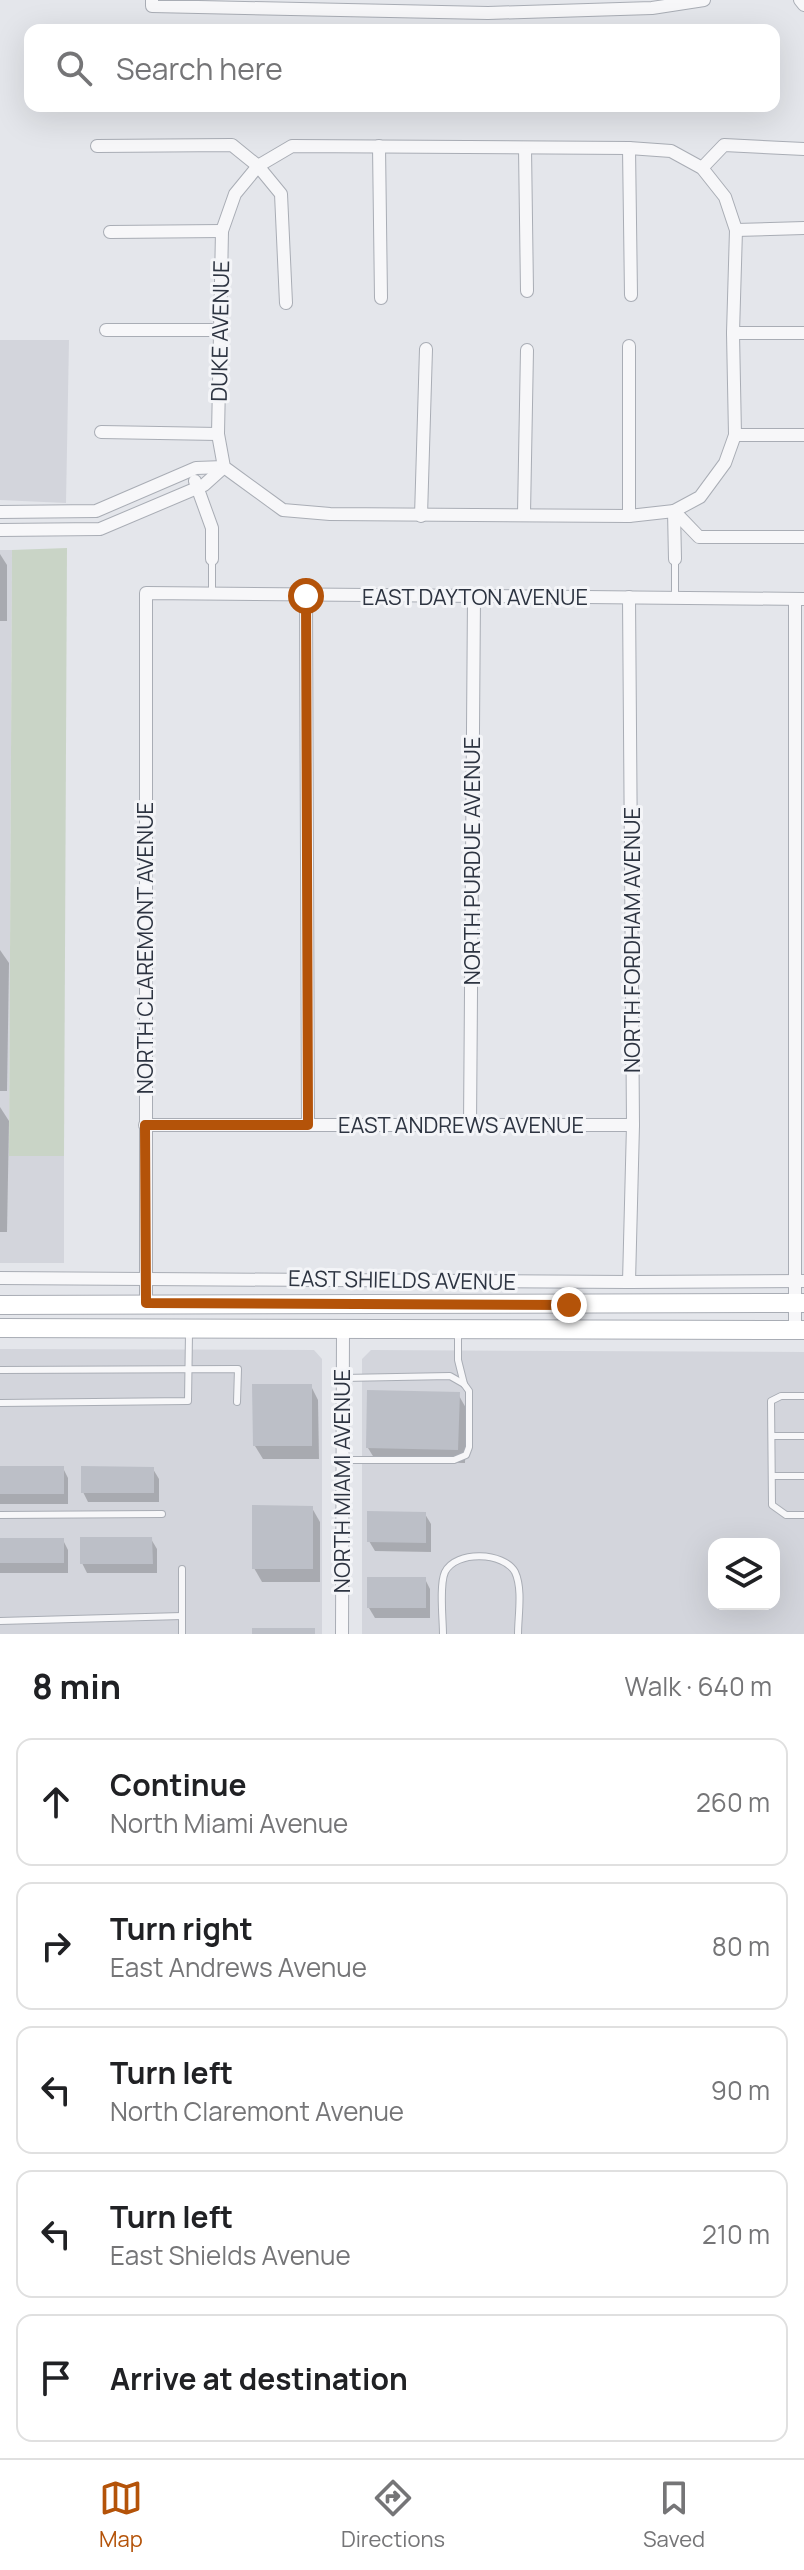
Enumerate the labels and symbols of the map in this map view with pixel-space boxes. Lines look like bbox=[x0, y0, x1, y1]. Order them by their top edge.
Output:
street label: DUKE AVENUE bbox=[204, 260, 236, 402]
route start bbox=[288, 578, 324, 614]
street label: EAST DAYTON AVENUE bbox=[362, 582, 588, 612]
street label: NORTH PURDUE AVENUE bbox=[457, 737, 487, 985]
street label: NORTH CLAREMONT AVENUE bbox=[130, 802, 160, 1094]
street label: NORTH FORDHAM AVENUE bbox=[617, 807, 647, 1073]
street label: EAST ANDREWS AVENUE bbox=[338, 1110, 584, 1140]
street label: EAST SHIELDS AVENUE bbox=[288, 1263, 516, 1297]
route end bbox=[551, 1287, 587, 1323]
street label: NORTH MIAMI AVENUE bbox=[327, 1369, 357, 1593]

